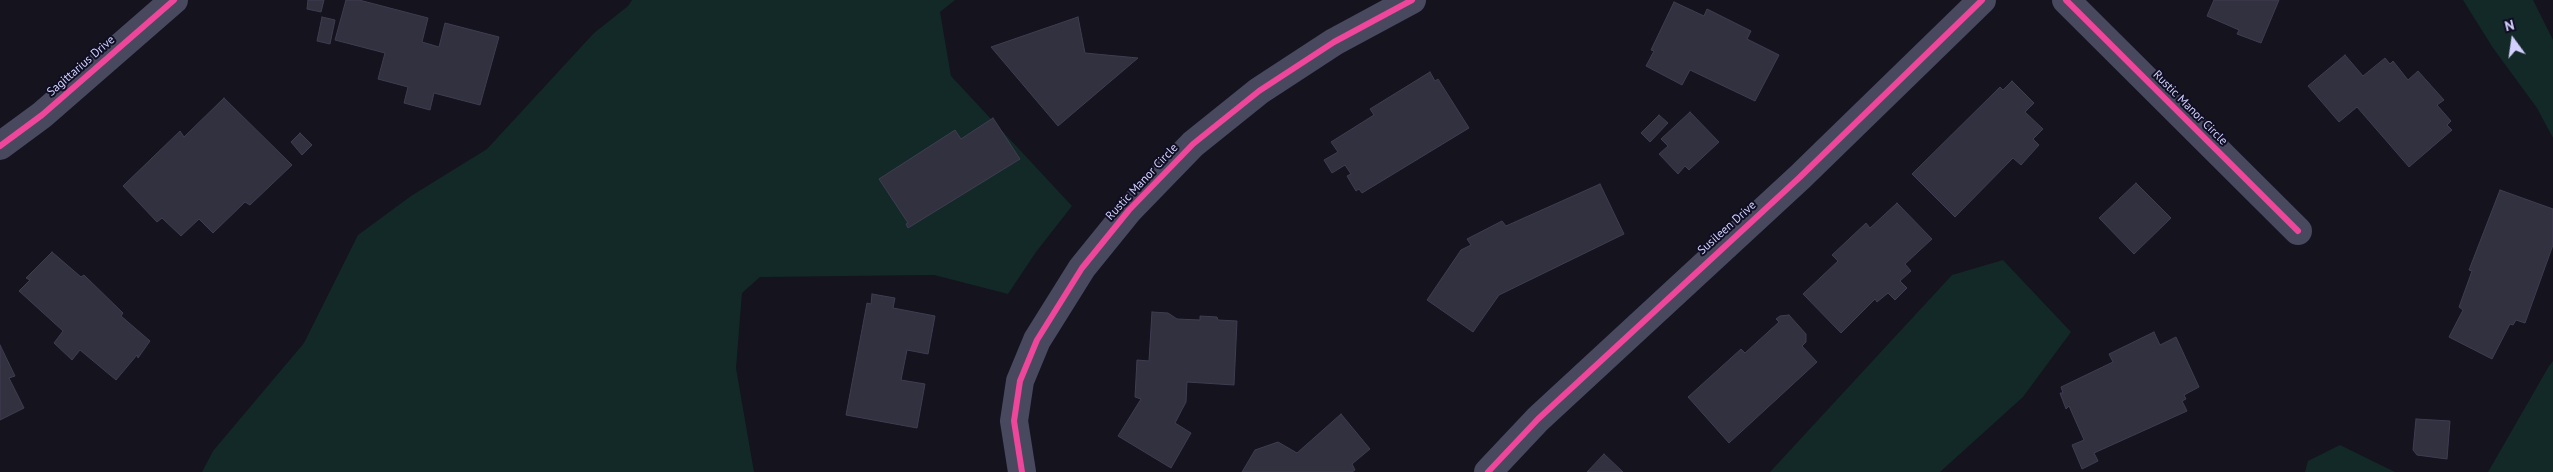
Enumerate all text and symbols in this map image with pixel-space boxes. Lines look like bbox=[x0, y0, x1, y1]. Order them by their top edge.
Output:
north arrow bbox=[2488, 15, 2538, 65]
text: N bbox=[2503, 16, 2516, 35]
street label: Sagittarius Drive bbox=[44, 33, 118, 99]
street label: Rustic Manor Circle bbox=[2150, 68, 2230, 148]
street label: Rustic Manor Circle bbox=[1103, 141, 1181, 223]
street label: Susileen Drive bbox=[1695, 198, 1759, 258]

